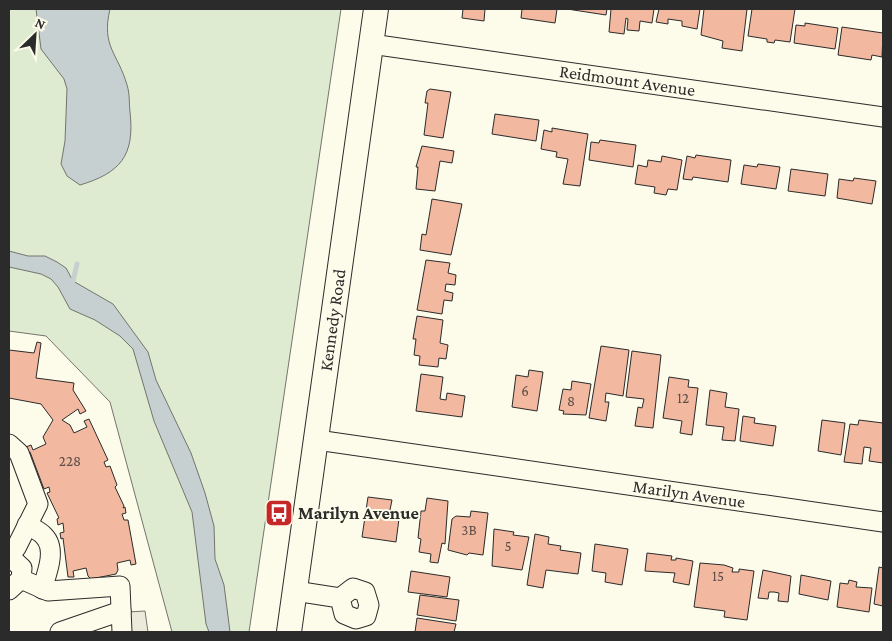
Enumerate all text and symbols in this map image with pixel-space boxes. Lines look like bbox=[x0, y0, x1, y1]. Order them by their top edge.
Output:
north arrow bbox=[10, 10, 60, 60]
text: N bbox=[33, 14, 49, 33]
street label: Reidmount Avenue bbox=[558, 61, 697, 100]
street label: Kennedy Road bbox=[316, 267, 350, 372]
house number: 6 bbox=[521, 383, 529, 399]
house number: 12 bbox=[677, 390, 689, 406]
house number: 8 bbox=[567, 393, 575, 409]
house number: 228 bbox=[59, 453, 81, 469]
street label: Marilyn Avenue bbox=[631, 476, 747, 512]
bus stop icon: Marilyn Avenue bbox=[264, 498, 294, 528]
place label: Marilyn Avenue bbox=[298, 503, 419, 523]
house number: 3B bbox=[461, 522, 477, 538]
house number: 5 bbox=[504, 538, 512, 554]
house number: 15 bbox=[712, 568, 724, 584]

